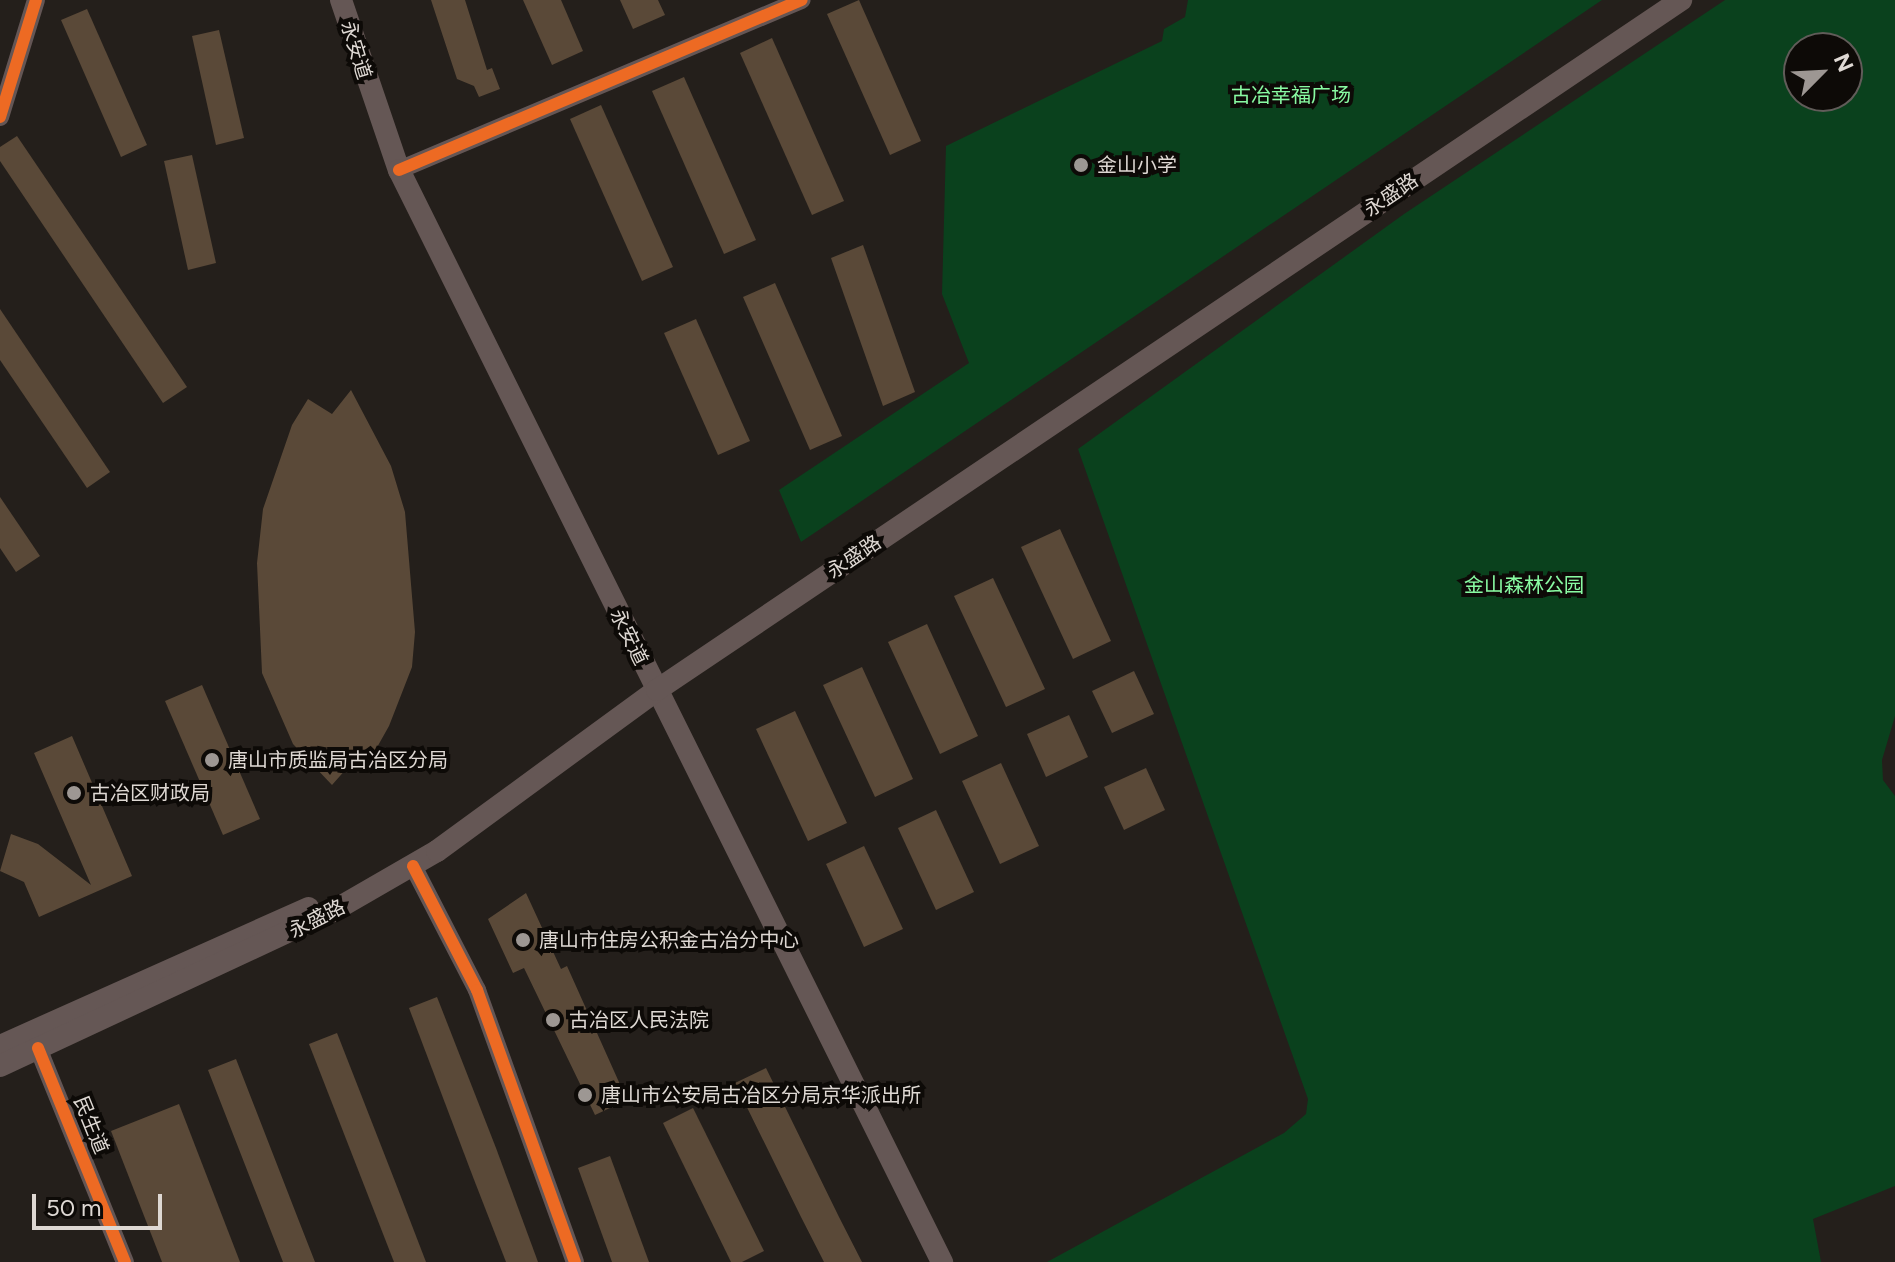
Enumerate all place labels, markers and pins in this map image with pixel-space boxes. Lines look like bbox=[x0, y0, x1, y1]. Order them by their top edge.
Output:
place label: 金山小学 bbox=[1097, 153, 1177, 177]
marker: 金山小学 bbox=[1072, 156, 1090, 174]
place label: 唐山市质监局古冶区分局 bbox=[228, 748, 448, 772]
marker: 唐山市质监局古冶区分局 bbox=[203, 751, 221, 769]
place label: 古冶区财政局 bbox=[90, 781, 210, 805]
marker: 古冶区财政局 bbox=[65, 784, 83, 802]
place label: 唐山市住房公积金古冶分中心 bbox=[539, 928, 799, 952]
marker: 唐山市住房公积金古冶分中心 bbox=[514, 931, 532, 949]
place label: 古冶区人民法院 bbox=[569, 1008, 709, 1032]
marker: 古冶区人民法院 bbox=[544, 1011, 562, 1029]
place label: 唐山市公安局古冶区分局京华派出所 bbox=[601, 1083, 921, 1107]
marker: 唐山市公安局古冶区分局京华派出所 bbox=[576, 1086, 594, 1104]

